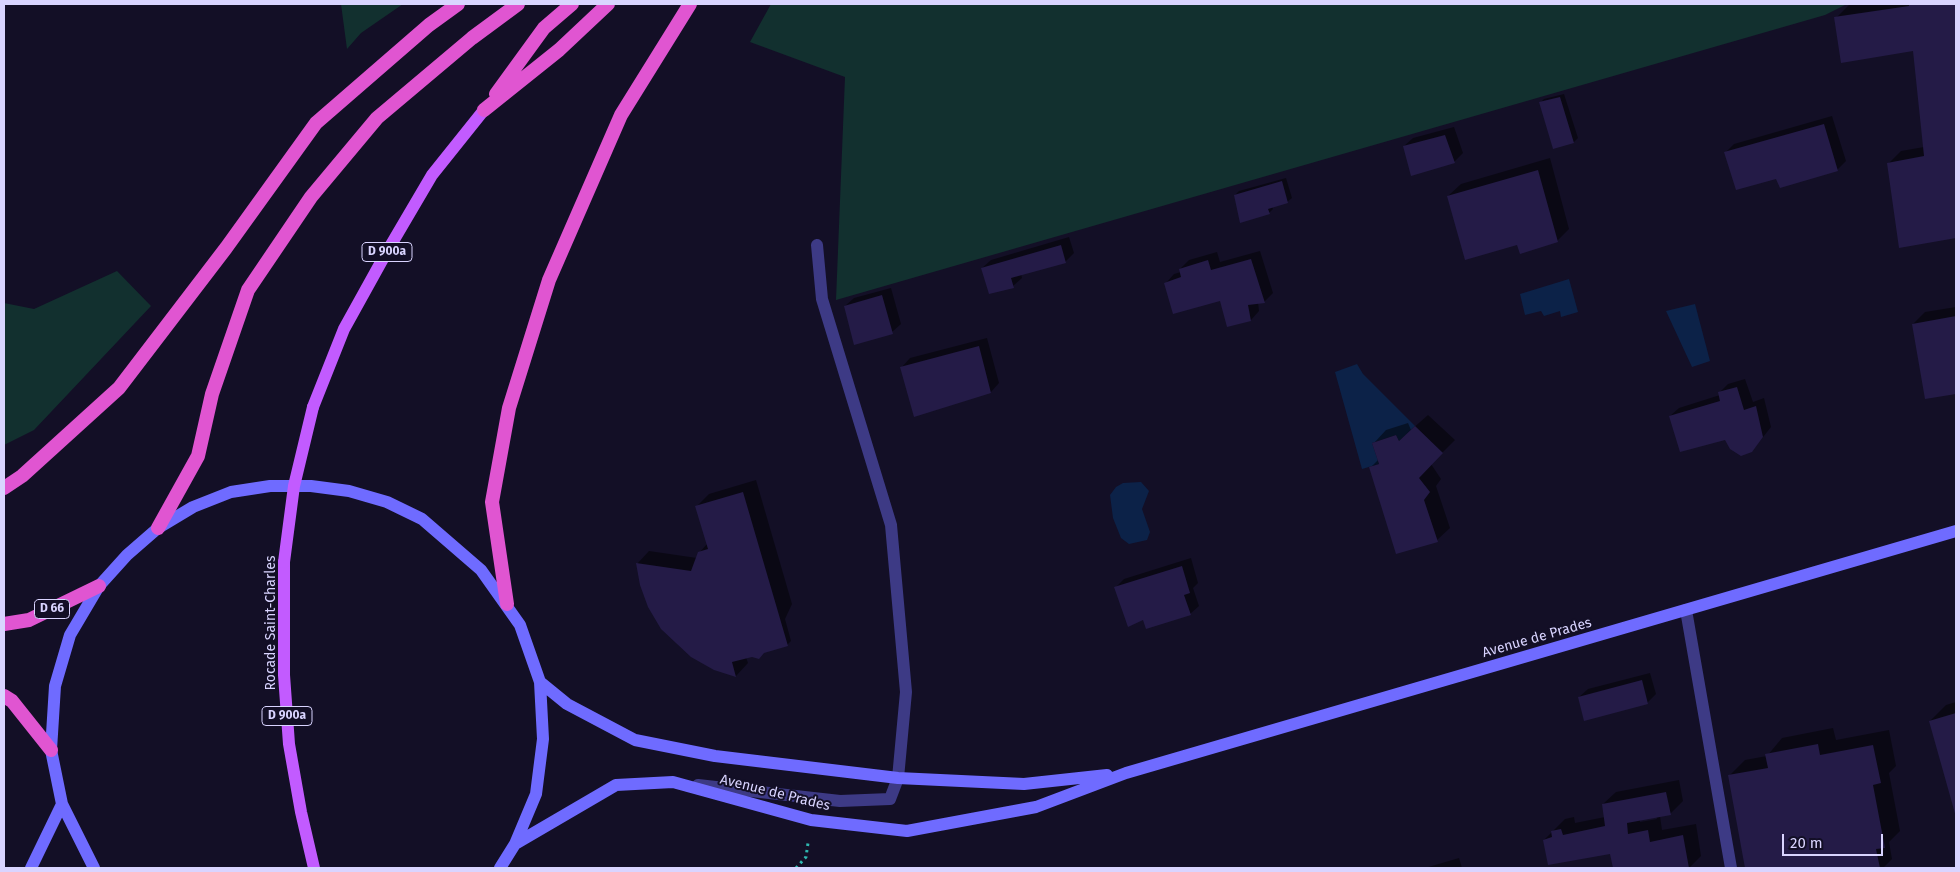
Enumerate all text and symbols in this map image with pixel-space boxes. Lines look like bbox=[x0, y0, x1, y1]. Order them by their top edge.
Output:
road number: D 900a bbox=[362, 242, 412, 262]
street label: Rocade Saint-Charles bbox=[263, 556, 279, 690]
road number: D 66 bbox=[34, 600, 70, 618]
street label: Avenue de Prades bbox=[1480, 614, 1594, 662]
road number: D 900a bbox=[262, 706, 312, 726]
street label: Avenue de Prades bbox=[718, 771, 832, 815]
scale bar bbox=[1785, 824, 1886, 856]
text: 20 m bbox=[1790, 834, 1823, 852]

